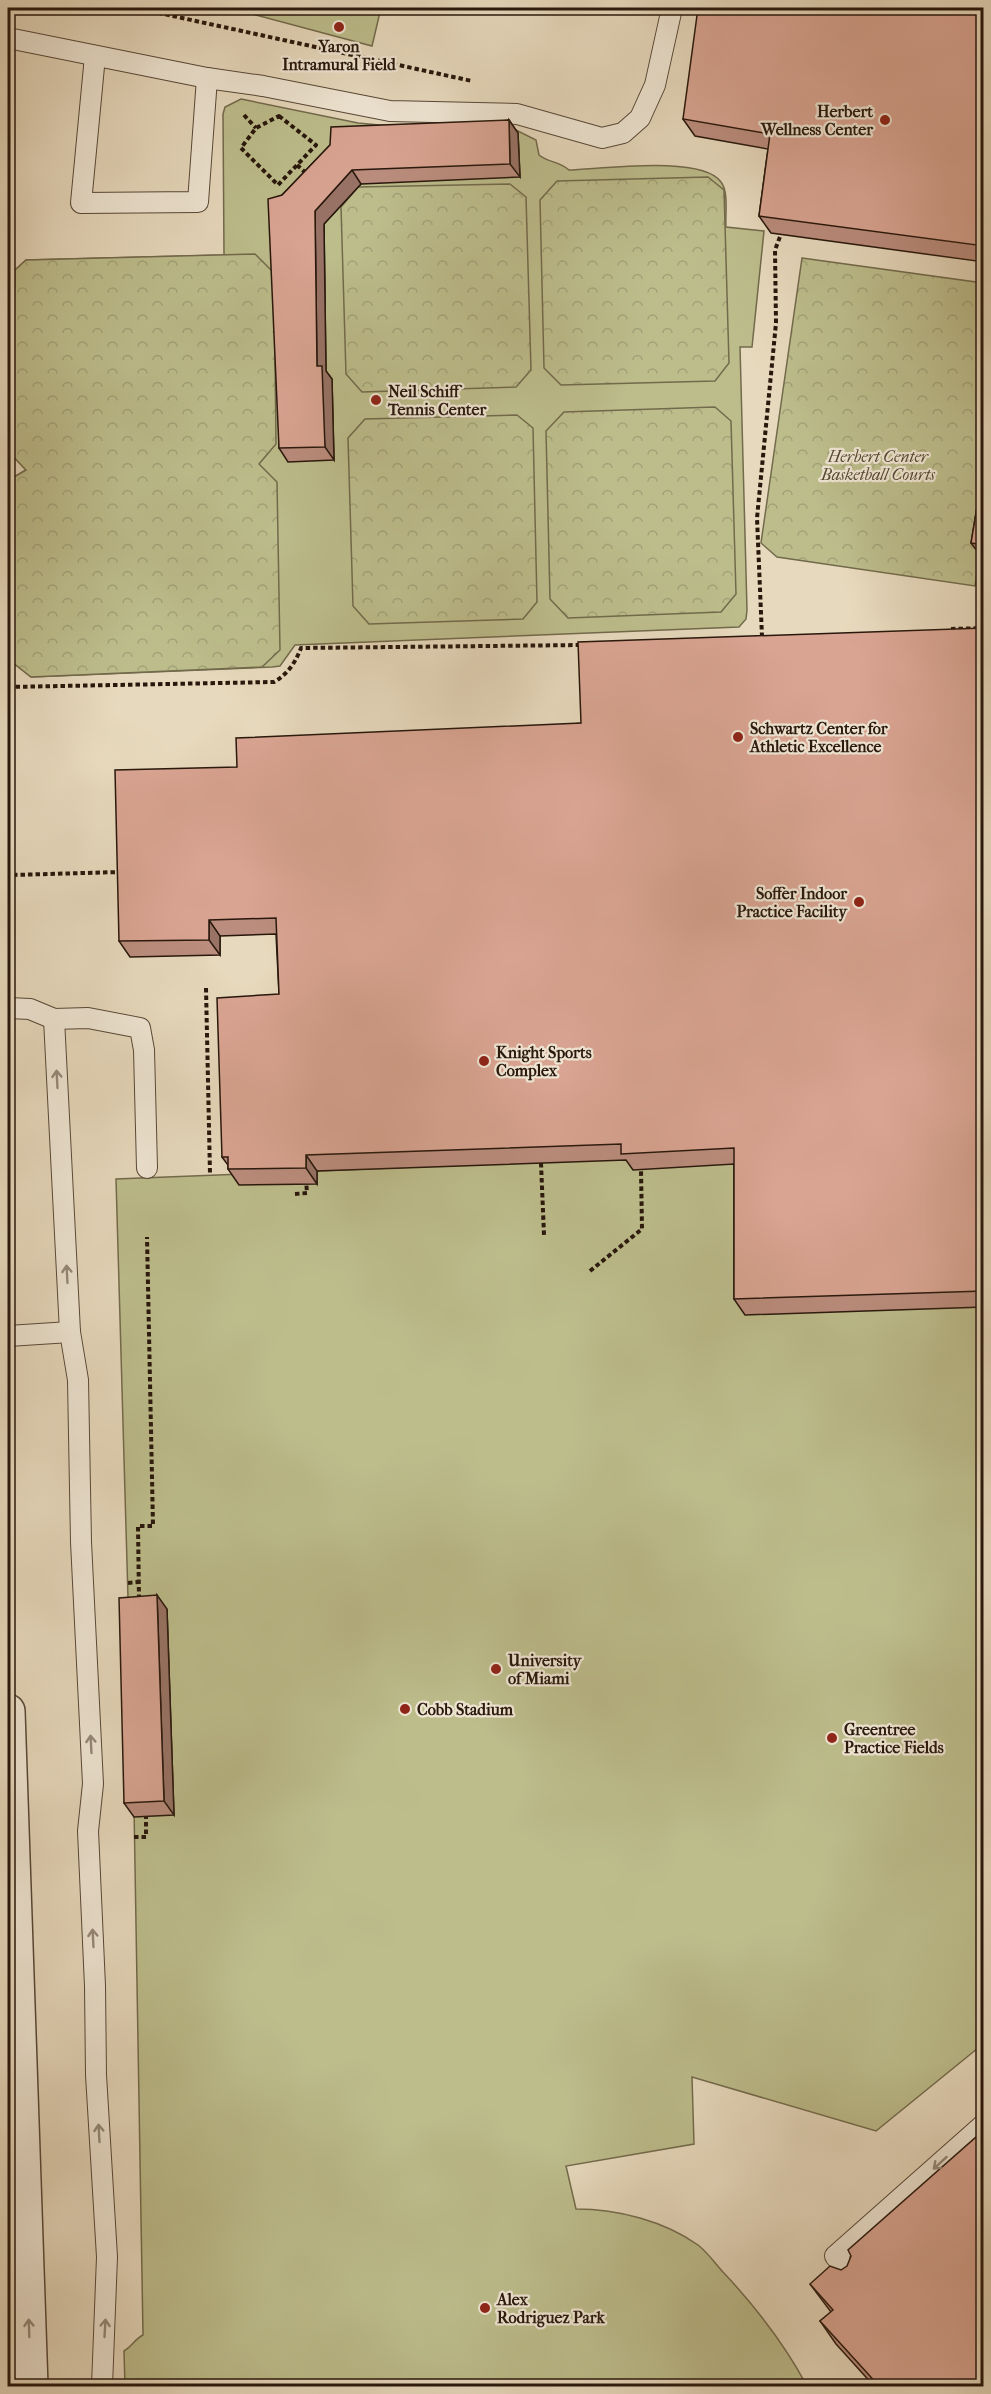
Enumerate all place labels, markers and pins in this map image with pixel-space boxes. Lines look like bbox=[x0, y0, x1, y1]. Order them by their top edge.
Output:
marker: Yaron Intramural Field bbox=[332, 20, 346, 34]
place label: Yaron Intramural Field bbox=[282, 37, 397, 74]
place label: Herbert Wellness Center bbox=[760, 102, 874, 139]
marker: Herbert Wellness Center bbox=[878, 113, 892, 127]
place label: Neil Schiff Tennis Center bbox=[387, 382, 487, 419]
marker: Neil Schiff Tennis Center bbox=[369, 393, 383, 407]
place label: Schwartz Center for Athletic Excellence bbox=[749, 719, 889, 756]
marker: Schwartz Center for Athletic Excellence bbox=[731, 730, 745, 744]
place label: Soffer Indoor Practice Facility bbox=[736, 884, 848, 922]
marker: Soffer Indoor Practice Facility bbox=[852, 895, 866, 909]
place label: Knight Sports Complex bbox=[496, 1043, 592, 1081]
marker: Knight Sports Complex bbox=[477, 1054, 491, 1068]
place label: University of Miami bbox=[507, 1651, 583, 1688]
marker: University of Miami bbox=[489, 1662, 503, 1676]
place label: Cobb Stadium bbox=[417, 1700, 514, 1719]
marker: Cobb Stadium bbox=[398, 1702, 412, 1716]
place label: Greentree Practice Fields bbox=[844, 1720, 944, 1757]
marker: Greentree Practice Fields bbox=[825, 1731, 839, 1745]
place label: Alex Rodriguez Park bbox=[496, 2290, 605, 2328]
marker: Alex Rodriguez Park bbox=[478, 2301, 492, 2315]

